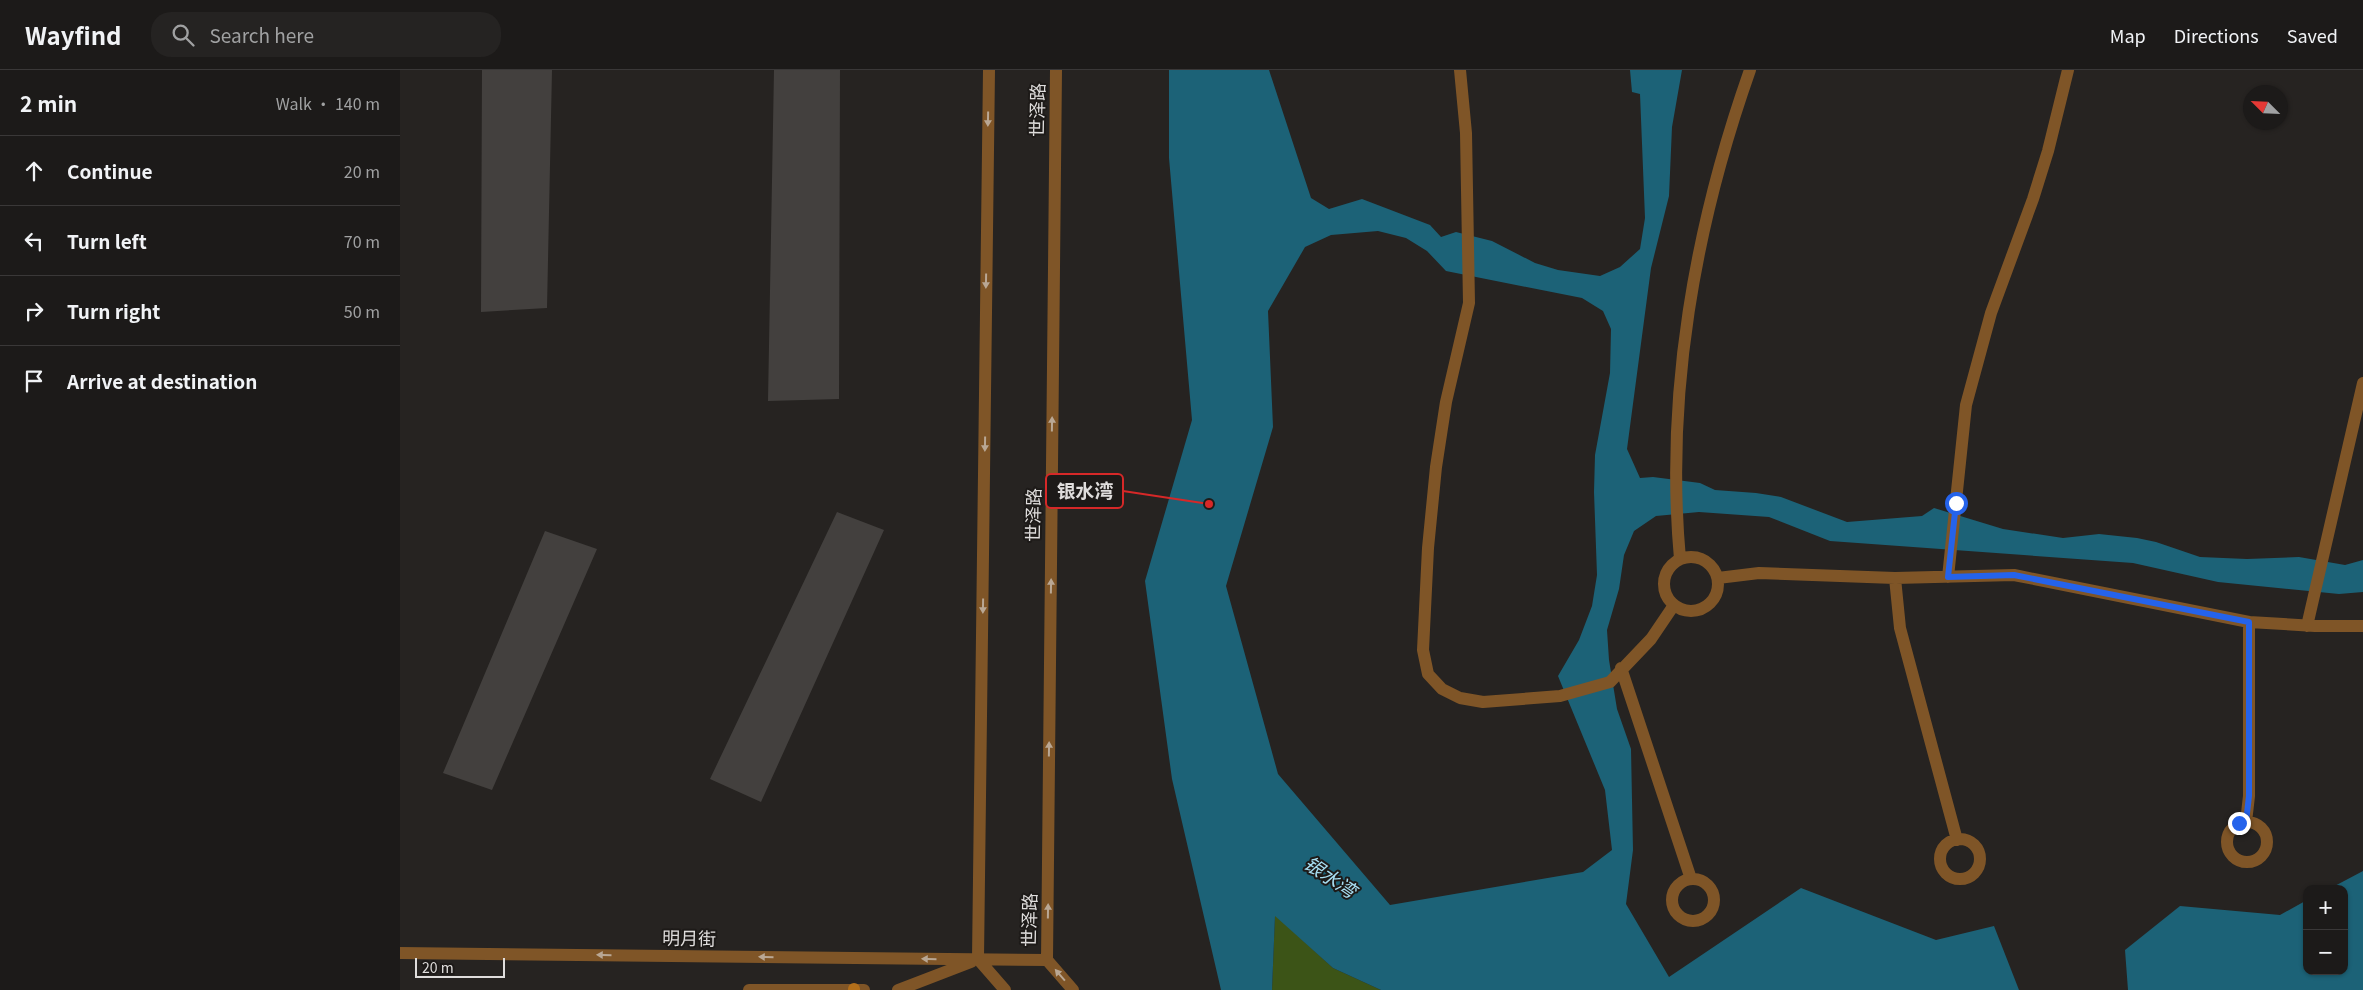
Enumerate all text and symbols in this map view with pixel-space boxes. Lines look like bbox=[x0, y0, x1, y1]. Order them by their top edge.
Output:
search box bbox=[151, 12, 501, 57]
text: Wayfind bbox=[25, 17, 121, 52]
icon: search bbox=[169, 21, 197, 49]
text: Search here bbox=[209, 21, 314, 48]
text: Map bbox=[2110, 22, 2146, 48]
text: Directions bbox=[2174, 22, 2259, 48]
text: Saved bbox=[2287, 22, 2338, 48]
street label: 世泽路 bbox=[1023, 83, 1049, 137]
north arrow bbox=[2243, 85, 2288, 130]
text: 2 min bbox=[20, 88, 77, 118]
text: Walk · 140 m bbox=[276, 91, 380, 115]
one-way arrow bbox=[984, 111, 992, 127]
icon: ahead bbox=[20, 157, 48, 185]
text: Continue bbox=[67, 157, 153, 184]
text: 20 m bbox=[344, 159, 380, 183]
icon: left bbox=[20, 227, 48, 255]
text: Turn left bbox=[67, 227, 147, 254]
text: 70 m bbox=[344, 229, 380, 253]
one-way arrow bbox=[982, 273, 990, 289]
icon: right bbox=[20, 297, 48, 325]
text: Turn right bbox=[67, 297, 160, 324]
text: 50 m bbox=[344, 299, 380, 323]
icon: arrive bbox=[20, 367, 48, 395]
text: Arrive at destination bbox=[67, 367, 257, 394]
one-way arrow bbox=[1048, 416, 1056, 432]
one-way arrow bbox=[980, 436, 988, 452]
callout: 银水湾 bbox=[1046, 474, 1123, 508]
text: 银水湾 bbox=[1056, 476, 1114, 503]
street label: 世泽路 bbox=[1019, 488, 1045, 542]
route start bbox=[1945, 492, 1968, 515]
one-way arrow bbox=[1047, 578, 1055, 594]
one-way arrow bbox=[978, 598, 986, 614]
one-way arrow bbox=[1045, 741, 1053, 757]
route end bbox=[2228, 812, 2251, 835]
water label: 银水湾 bbox=[1300, 849, 1364, 905]
map controls bbox=[2303, 885, 2348, 975]
button: + bbox=[2303, 885, 2348, 930]
street label: 世泽路 bbox=[1015, 893, 1041, 947]
one-way arrow bbox=[1044, 903, 1052, 919]
street label: 明月街 bbox=[662, 924, 716, 950]
button: − bbox=[2303, 930, 2348, 975]
one-way arrow bbox=[595, 951, 611, 959]
one-way arrow bbox=[758, 953, 774, 961]
scale bar bbox=[415, 955, 505, 978]
one-way arrow bbox=[920, 955, 936, 963]
text: 20 m bbox=[422, 957, 454, 977]
one-way arrow bbox=[1055, 969, 1066, 982]

